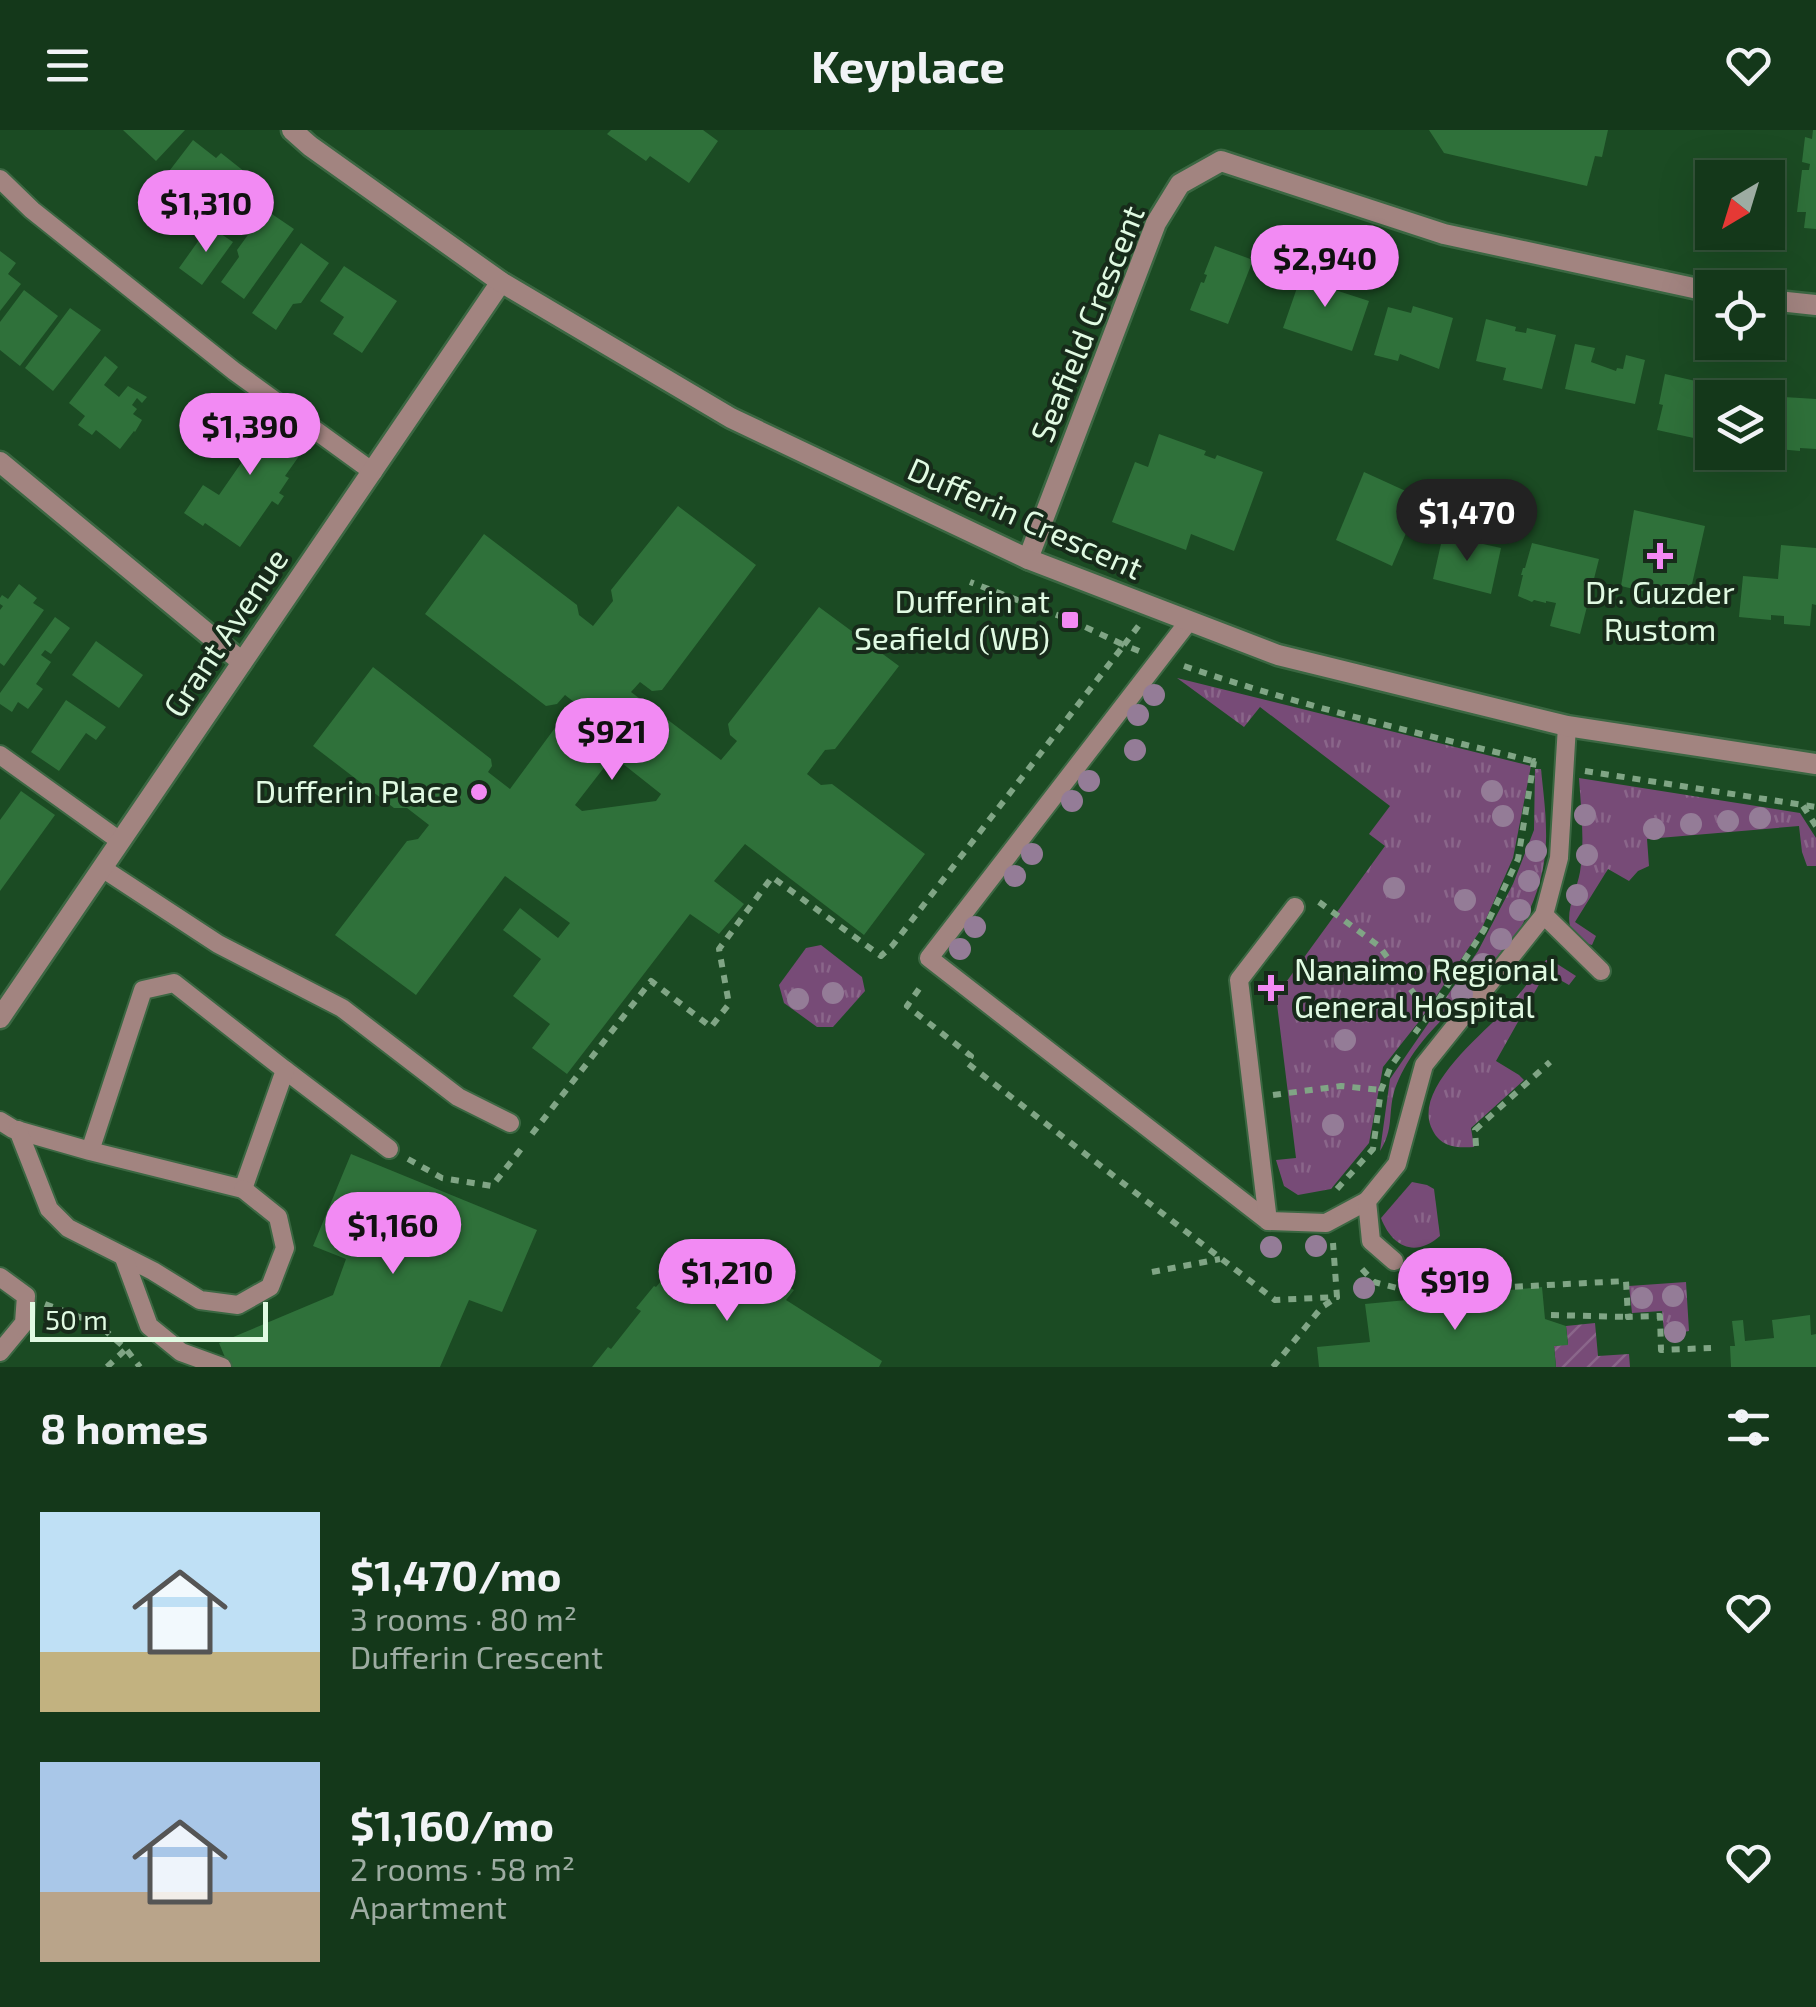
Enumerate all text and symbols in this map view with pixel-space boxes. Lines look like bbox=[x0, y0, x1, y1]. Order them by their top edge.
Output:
icon: menu bbox=[40, 38, 95, 93]
text: Keyplace bbox=[811, 38, 1005, 92]
icon: heart bbox=[1721, 38, 1776, 93]
north arrow bbox=[1695, 160, 1785, 250]
map controls bbox=[1695, 160, 1785, 470]
pin: $1,310 bbox=[125, 170, 287, 255]
text: $1,310 bbox=[160, 183, 252, 221]
street label: Seafield Crescent bbox=[1021, 199, 1151, 447]
pin: $2,940 bbox=[1244, 225, 1406, 310]
text: $2,940 bbox=[1273, 238, 1377, 276]
button: locate bbox=[1695, 270, 1785, 360]
button: layers bbox=[1695, 380, 1785, 470]
pin: $1,390 bbox=[169, 393, 331, 478]
text: $1,390 bbox=[201, 406, 299, 444]
street label: Dufferin Crescent bbox=[902, 448, 1149, 586]
pin: $1,470 bbox=[1386, 479, 1548, 564]
text: $1,470 bbox=[1418, 492, 1516, 530]
street label: Grant Avenue bbox=[154, 540, 295, 723]
marker: Dr. Guzder Rustom bbox=[1647, 543, 1673, 569]
place label: Dr. Guzder Rustom bbox=[1585, 572, 1735, 647]
place label: Dufferin at Seafield (WB) bbox=[854, 581, 1050, 656]
marker: Dufferin at Seafield (WB) bbox=[1059, 609, 1081, 631]
pin: $921 bbox=[553, 698, 671, 783]
text: $921 bbox=[577, 711, 647, 749]
place label: Dufferin Place bbox=[255, 771, 459, 809]
marker: Dufferin Place bbox=[468, 781, 490, 803]
place label: Nanaimo Regional General Hospital bbox=[1294, 949, 1558, 1024]
marker: Nanaimo Regional General Hospital bbox=[1258, 975, 1284, 1001]
pin: $1,160 bbox=[312, 1192, 474, 1277]
text: $1,160 bbox=[347, 1205, 439, 1243]
pin: $1,210 bbox=[646, 1239, 808, 1324]
pin: $919 bbox=[1396, 1248, 1514, 1333]
text: $1,210 bbox=[681, 1252, 773, 1290]
text: $919 bbox=[1420, 1261, 1490, 1299]
scale bar bbox=[30, 1297, 268, 1342]
text: 50 m bbox=[45, 1302, 108, 1336]
icon: filters bbox=[1721, 1400, 1776, 1455]
text: 8 homes bbox=[40, 1402, 208, 1452]
text: $1,470/mo bbox=[350, 1549, 562, 1599]
icon: home bbox=[120, 1552, 240, 1672]
icon: heart bbox=[1721, 1585, 1776, 1640]
text: 3 rooms · 80 m² bbox=[350, 1599, 577, 1637]
text: Dufferin Crescent bbox=[350, 1637, 603, 1675]
text: $1,160/mo bbox=[350, 1799, 554, 1849]
icon: home bbox=[120, 1802, 240, 1922]
icon: heart bbox=[1721, 1835, 1776, 1890]
text: 2 rooms · 58 m² bbox=[350, 1849, 575, 1887]
text: Apartment bbox=[350, 1887, 507, 1925]

